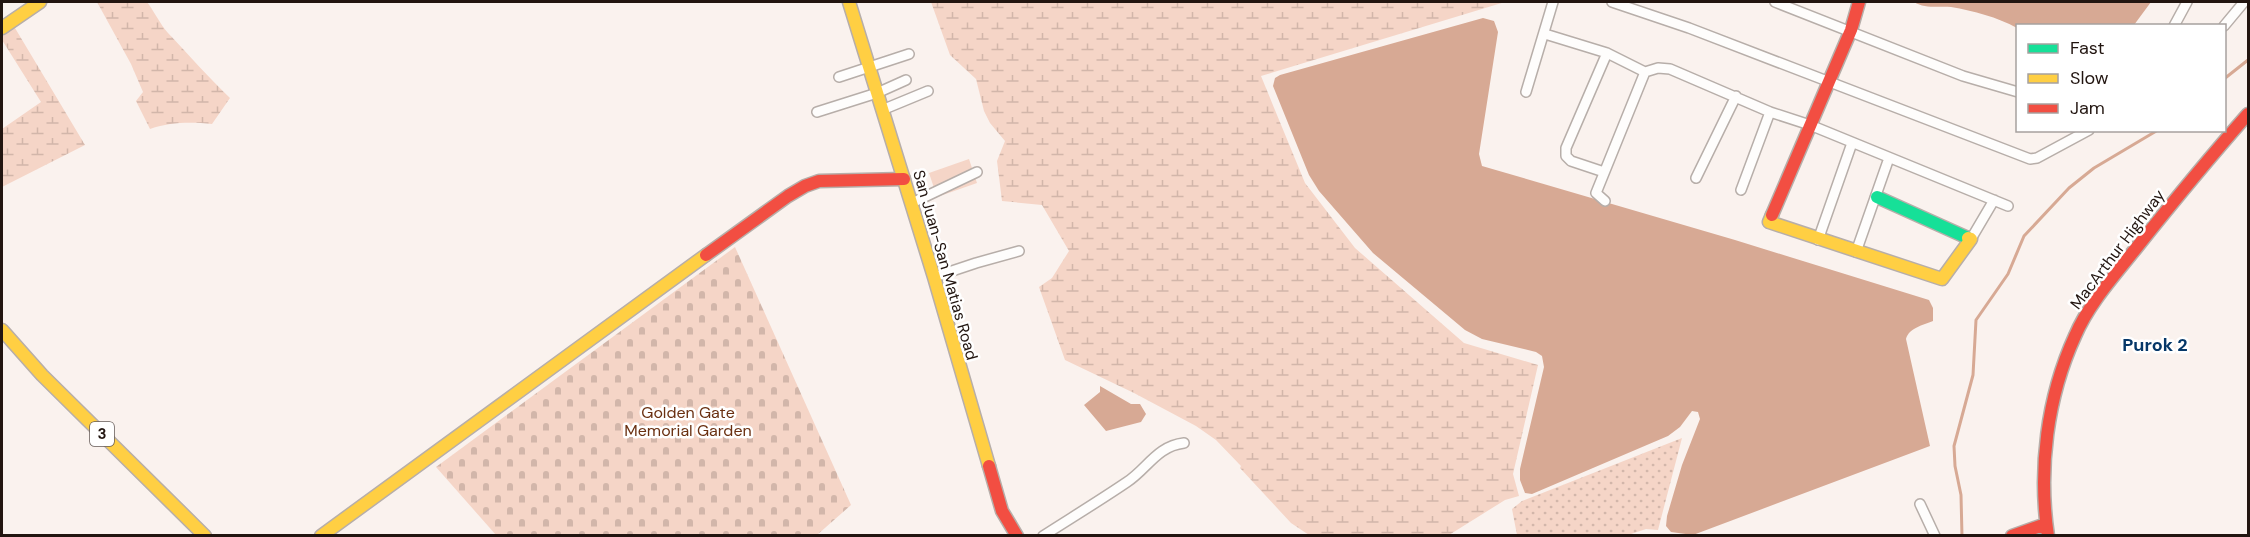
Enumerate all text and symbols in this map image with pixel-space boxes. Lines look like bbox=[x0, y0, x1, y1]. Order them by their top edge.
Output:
legend bbox=[2016, 24, 2226, 132]
text: Fast bbox=[2070, 36, 2105, 60]
text: Slow bbox=[2070, 66, 2109, 90]
text: Jam bbox=[2070, 96, 2105, 120]
street label: San Juan-San Matias Road bbox=[908, 168, 983, 363]
street label: MacArthur Highway bbox=[2065, 185, 2169, 313]
district label: Purok 2 bbox=[2122, 333, 2188, 357]
park label: Golden Gate Memorial Garden bbox=[624, 402, 752, 441]
road number: 3 bbox=[90, 422, 114, 446]

